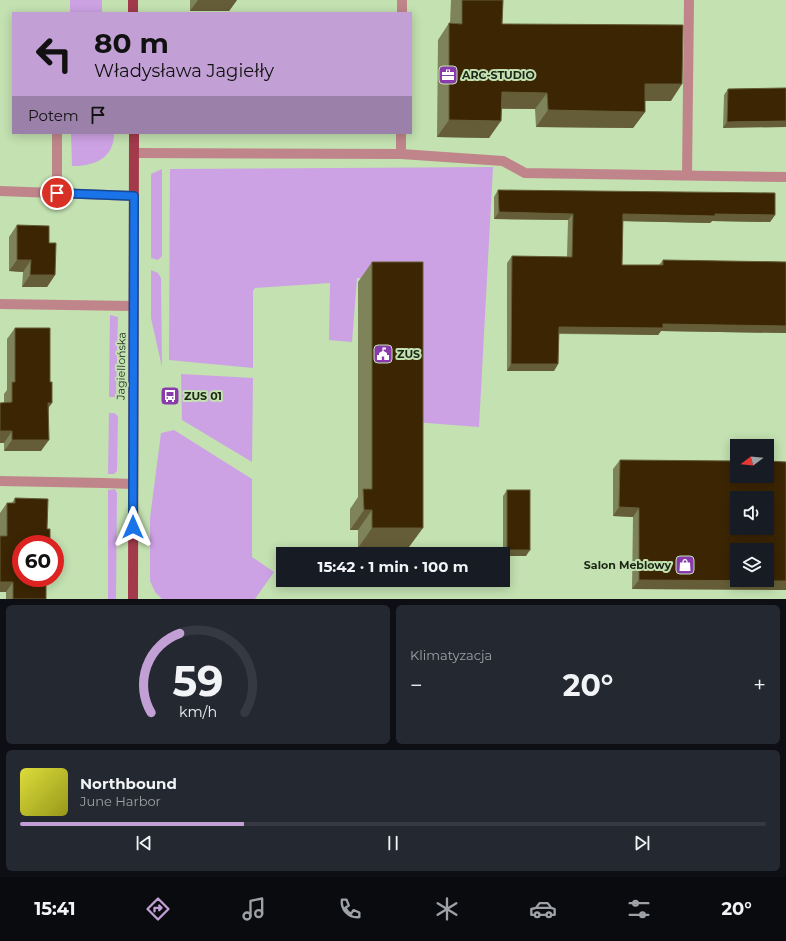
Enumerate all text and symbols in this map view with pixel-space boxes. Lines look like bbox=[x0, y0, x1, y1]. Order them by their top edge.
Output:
text: 80 m bbox=[94, 26, 169, 60]
icon: left bbox=[28, 28, 80, 80]
text: Władysława Jagiełły bbox=[94, 60, 274, 82]
office icon: ARC-STUDIO bbox=[437, 64, 459, 86]
place label: ARC-STUDIO bbox=[461, 68, 535, 82]
icon: arrive bbox=[87, 104, 109, 126]
text: Potem bbox=[28, 106, 79, 125]
pin bbox=[40, 176, 74, 210]
icon: arrive bbox=[46, 182, 68, 204]
street label: Jagiellońska bbox=[113, 332, 129, 401]
public building icon: ZUS bbox=[372, 343, 394, 365]
place label: ZUS bbox=[397, 347, 420, 361]
bus stop icon: ZUS 01 bbox=[159, 385, 181, 407]
place label: ZUS 01 bbox=[184, 389, 222, 403]
north arrow bbox=[730, 439, 774, 483]
map controls bbox=[730, 439, 774, 587]
button: sound bbox=[730, 491, 774, 535]
position arrow bbox=[112, 506, 154, 548]
speed limit sign: 60 bbox=[12, 535, 64, 587]
button: layers bbox=[730, 543, 774, 587]
shop icon: Salon Meblowy bbox=[674, 554, 696, 576]
text: 15:42 · 1 min · 100 m bbox=[318, 557, 468, 576]
place label: Salon Meblowy bbox=[584, 558, 671, 572]
text: Klimatyzacja bbox=[410, 647, 492, 663]
text: 59 bbox=[172, 655, 224, 705]
text: 20° bbox=[563, 667, 613, 704]
text: − bbox=[410, 672, 423, 699]
text: + bbox=[753, 672, 766, 699]
text: km/h bbox=[179, 702, 217, 720]
text: Northbound bbox=[80, 774, 177, 793]
text: June Harbor bbox=[80, 793, 161, 809]
icon: previous bbox=[133, 832, 155, 854]
icon: pause bbox=[382, 832, 404, 854]
icon: next bbox=[631, 832, 653, 854]
icon: directions bbox=[144, 895, 172, 923]
icon: music bbox=[240, 895, 268, 923]
icon: phone bbox=[336, 895, 364, 923]
icon: climate bbox=[433, 895, 461, 923]
icon: car bbox=[529, 895, 557, 923]
icon: filters bbox=[625, 895, 653, 923]
text: 15:41 bbox=[34, 898, 76, 920]
text: 20° bbox=[721, 898, 752, 920]

